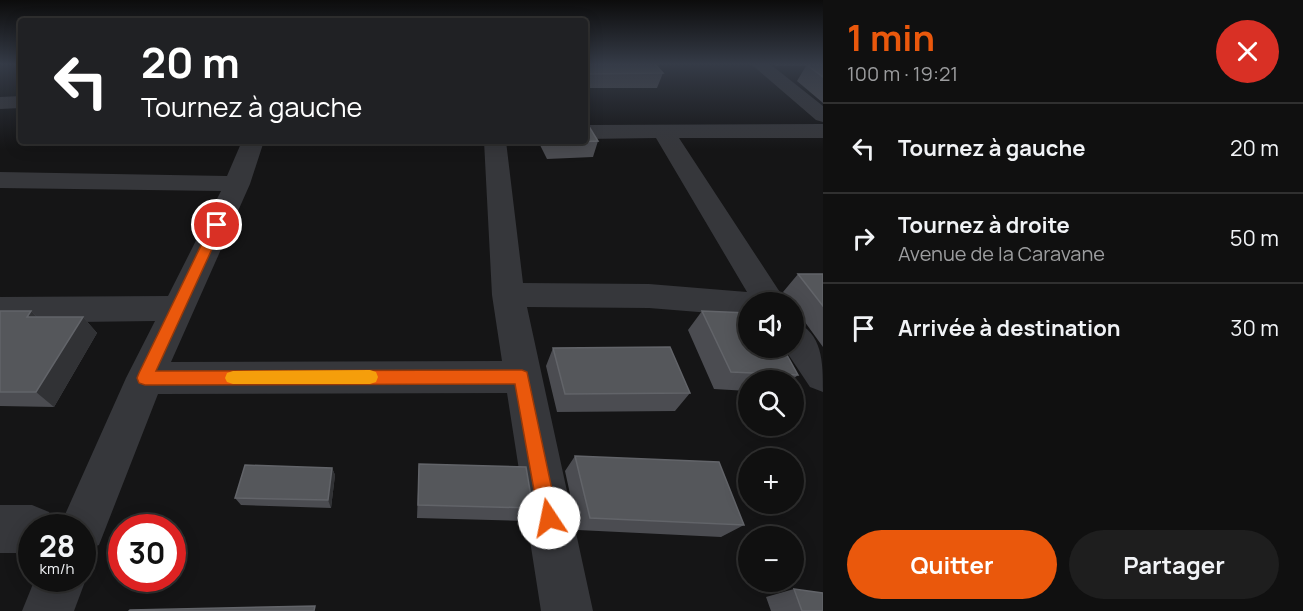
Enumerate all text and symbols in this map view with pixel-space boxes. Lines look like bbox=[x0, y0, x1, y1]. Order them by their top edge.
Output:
text: 1 min bbox=[847, 13, 935, 62]
button: close bbox=[1216, 20, 1279, 83]
text: 20 m bbox=[141, 33, 240, 91]
icon: left bbox=[42, 42, 120, 120]
text: 100 m · 19:21 bbox=[847, 60, 958, 87]
text: Tournez à gauche bbox=[141, 88, 362, 125]
icon: left bbox=[847, 132, 880, 165]
text: Tournez à gauche bbox=[898, 133, 1085, 163]
text: 20 m bbox=[1230, 133, 1279, 163]
pin bbox=[191, 199, 242, 250]
icon: arrive bbox=[200, 208, 233, 241]
text: Tournez à droite bbox=[898, 210, 1070, 240]
icon: right bbox=[847, 222, 880, 255]
text: 50 m bbox=[1230, 223, 1279, 253]
text: Avenue de la Caravane bbox=[898, 240, 1105, 267]
map controls bbox=[738, 292, 804, 592]
button: sound bbox=[738, 292, 804, 358]
icon: arrive bbox=[847, 312, 880, 345]
text: Arrivée à destination bbox=[898, 313, 1121, 343]
text: 30 m bbox=[1230, 313, 1279, 343]
button: search bbox=[738, 370, 804, 436]
button: + bbox=[738, 448, 804, 514]
position arrow bbox=[517, 486, 581, 550]
speed limit sign: 30 bbox=[108, 514, 186, 592]
text: 28 bbox=[39, 525, 75, 566]
button: − bbox=[738, 526, 804, 592]
button: Quitter bbox=[847, 530, 1057, 599]
button: Partager bbox=[1069, 530, 1279, 599]
text: km/h bbox=[40, 558, 74, 579]

